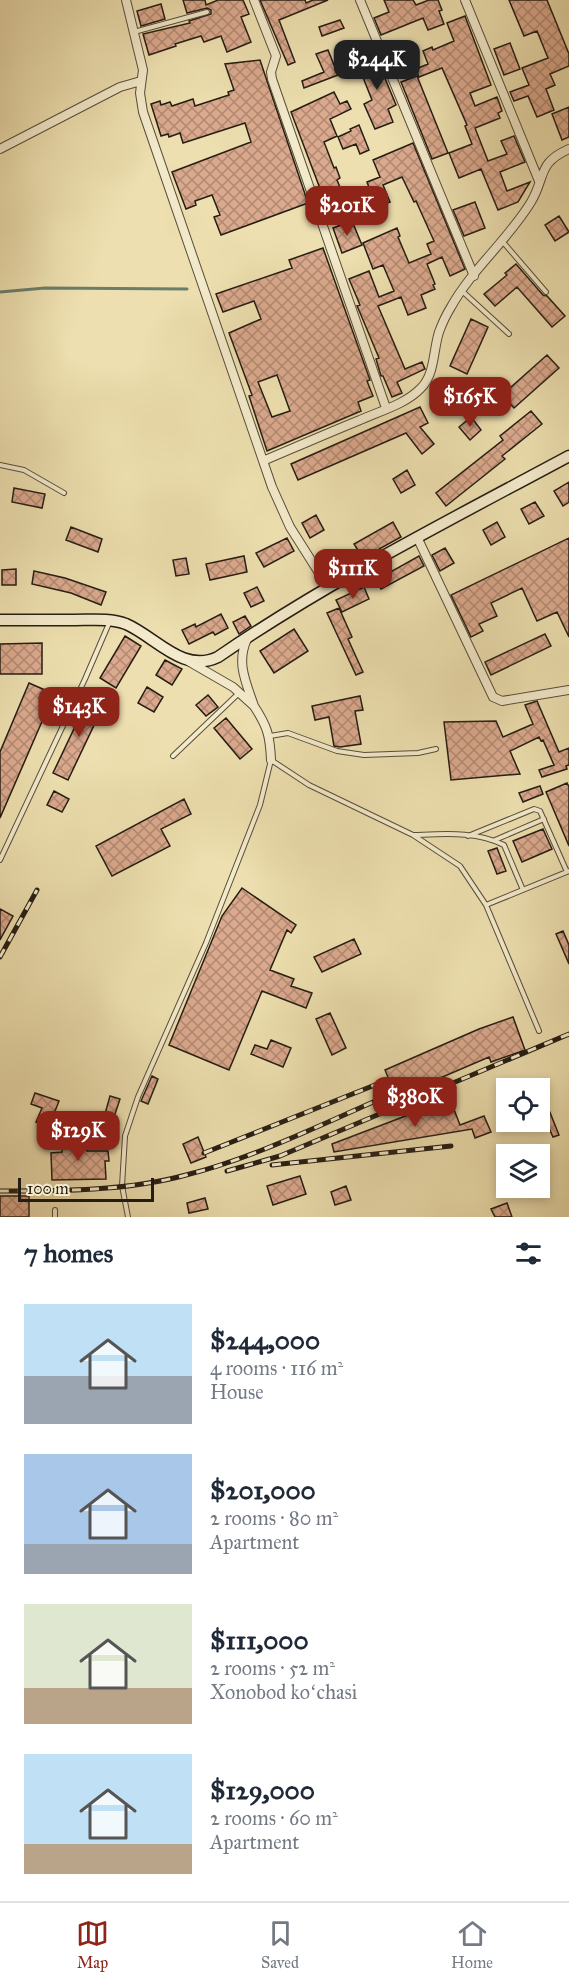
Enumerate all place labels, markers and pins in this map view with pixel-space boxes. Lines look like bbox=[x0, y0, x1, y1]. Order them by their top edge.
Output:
pin: $244K bbox=[335, 40, 419, 91]
pin: $201K bbox=[305, 186, 389, 237]
pin: $165K bbox=[428, 377, 512, 428]
pin: $111K bbox=[311, 549, 395, 600]
pin: $143K bbox=[37, 687, 121, 738]
pin: $380K bbox=[373, 1077, 457, 1128]
pin: $129K bbox=[36, 1111, 120, 1162]

